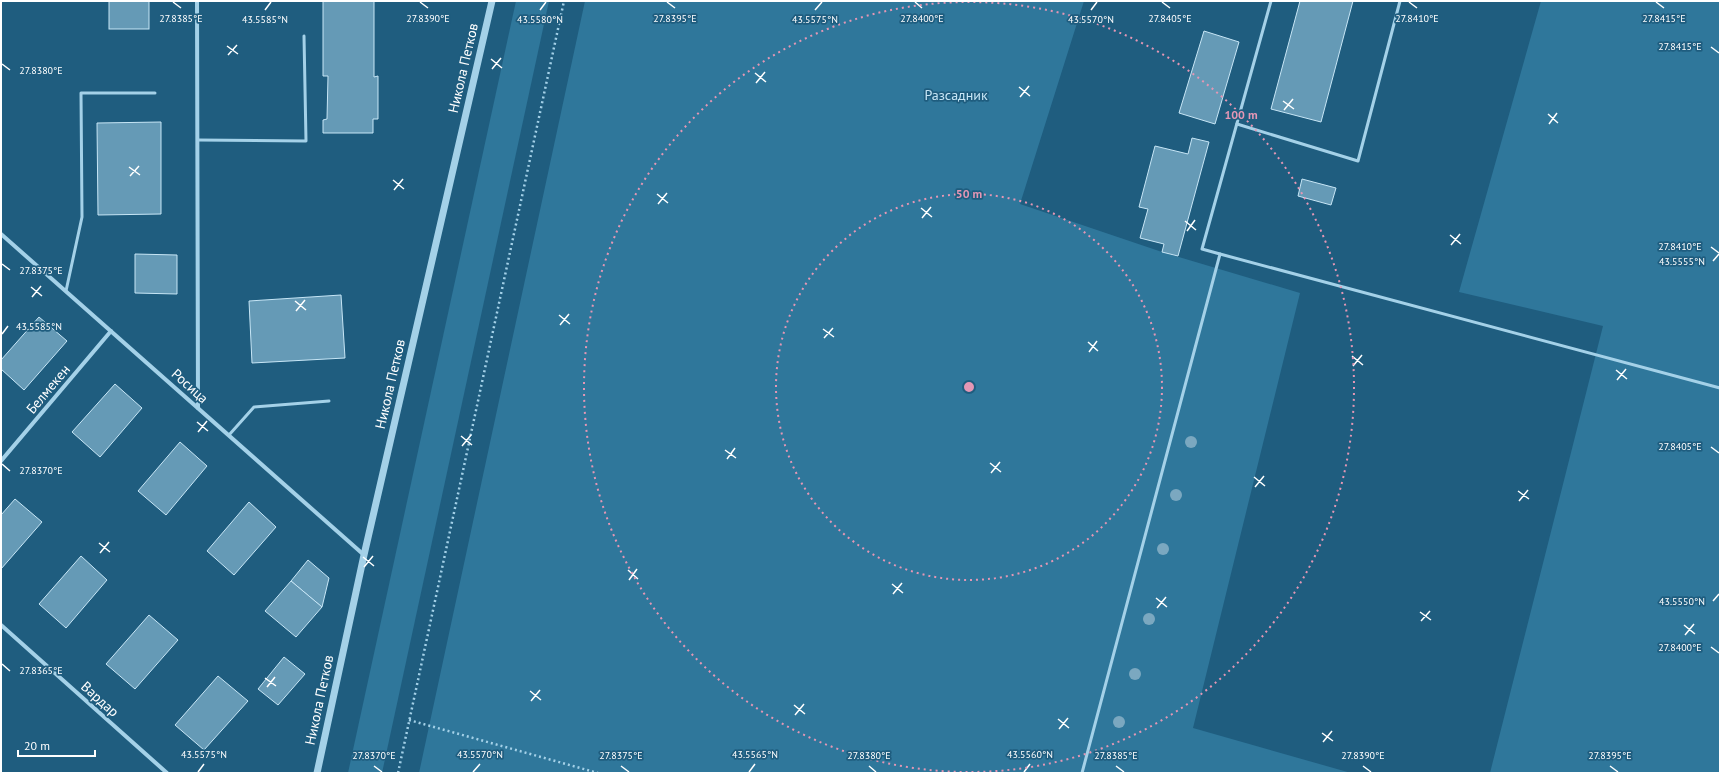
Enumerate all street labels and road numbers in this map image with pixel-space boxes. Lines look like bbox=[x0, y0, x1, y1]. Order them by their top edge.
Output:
street label: Никола Петков bbox=[444, 21, 482, 115]
street label: Никола Петков bbox=[371, 337, 409, 431]
street label: Белмекен bbox=[22, 361, 74, 417]
street label: Росица bbox=[168, 365, 212, 407]
street label: Никола Петков bbox=[301, 653, 337, 747]
street label: Вардар bbox=[77, 677, 123, 721]

